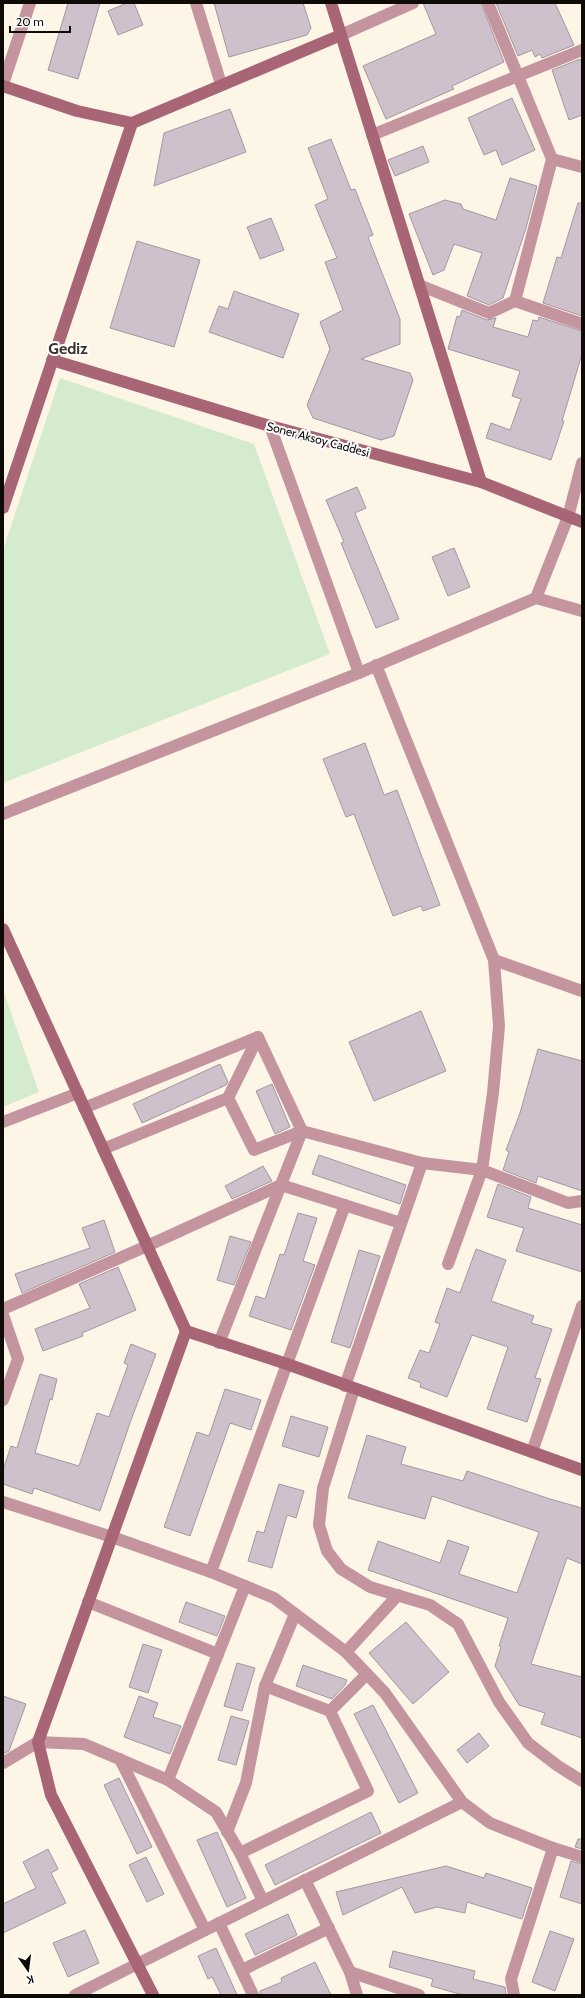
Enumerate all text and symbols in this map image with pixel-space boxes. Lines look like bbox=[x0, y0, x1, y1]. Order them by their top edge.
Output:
scale bar bbox=[10, 8, 70, 34]
text: 20 m bbox=[16, 14, 44, 29]
district label: Gediz bbox=[48, 339, 88, 358]
street label: Soner Aksoy Caddesi bbox=[265, 418, 371, 460]
north arrow bbox=[8, 1950, 48, 1990]
text: K bbox=[25, 1972, 35, 1987]

